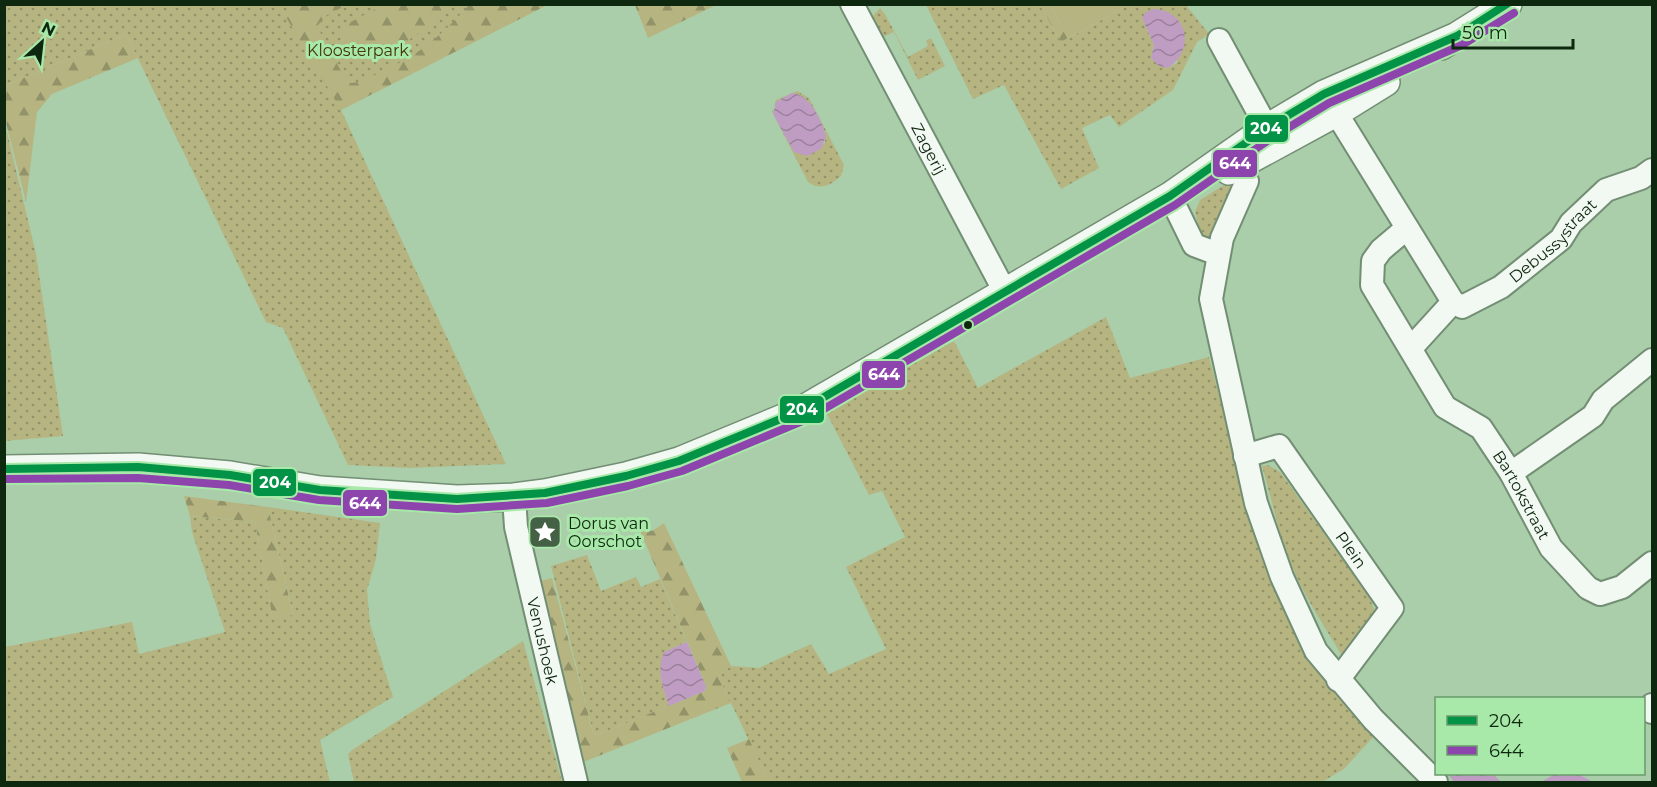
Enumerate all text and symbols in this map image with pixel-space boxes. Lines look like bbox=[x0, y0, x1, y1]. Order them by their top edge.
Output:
north arrow bbox=[12, 12, 72, 72]
scale bar bbox=[1453, 12, 1573, 50]
text: N bbox=[39, 18, 59, 40]
text: 50 m bbox=[1462, 22, 1508, 44]
park label: Kloosterpark bbox=[307, 41, 409, 60]
line badge: 204 bbox=[1244, 114, 1289, 143]
text: 204 bbox=[1250, 119, 1282, 138]
street label: Zagerij bbox=[908, 120, 950, 178]
line badge: 644 bbox=[1212, 149, 1258, 178]
text: 644 bbox=[1219, 154, 1251, 173]
street label: Debussystraat bbox=[1505, 194, 1601, 286]
unlabelled marker bbox=[962, 319, 974, 331]
line badge: 644 bbox=[861, 360, 906, 389]
text: 644 bbox=[868, 365, 900, 384]
line badge: 204 bbox=[779, 395, 825, 424]
text: 204 bbox=[786, 400, 818, 419]
street label: Bartokstraat bbox=[1489, 447, 1554, 543]
line badge: 204 bbox=[252, 468, 297, 497]
text: 204 bbox=[259, 473, 291, 492]
line badge: 644 bbox=[342, 489, 388, 517]
text: 644 bbox=[349, 494, 381, 513]
place icon: Dorus van Oorschot bbox=[527, 514, 563, 550]
place label: Dorus van Oorschot bbox=[568, 514, 649, 551]
street label: Plein bbox=[1332, 528, 1371, 572]
street label: Venushoek bbox=[523, 595, 562, 687]
legend bbox=[1435, 697, 1645, 775]
text: 204 bbox=[1489, 710, 1523, 732]
text: 644 bbox=[1489, 740, 1524, 762]

